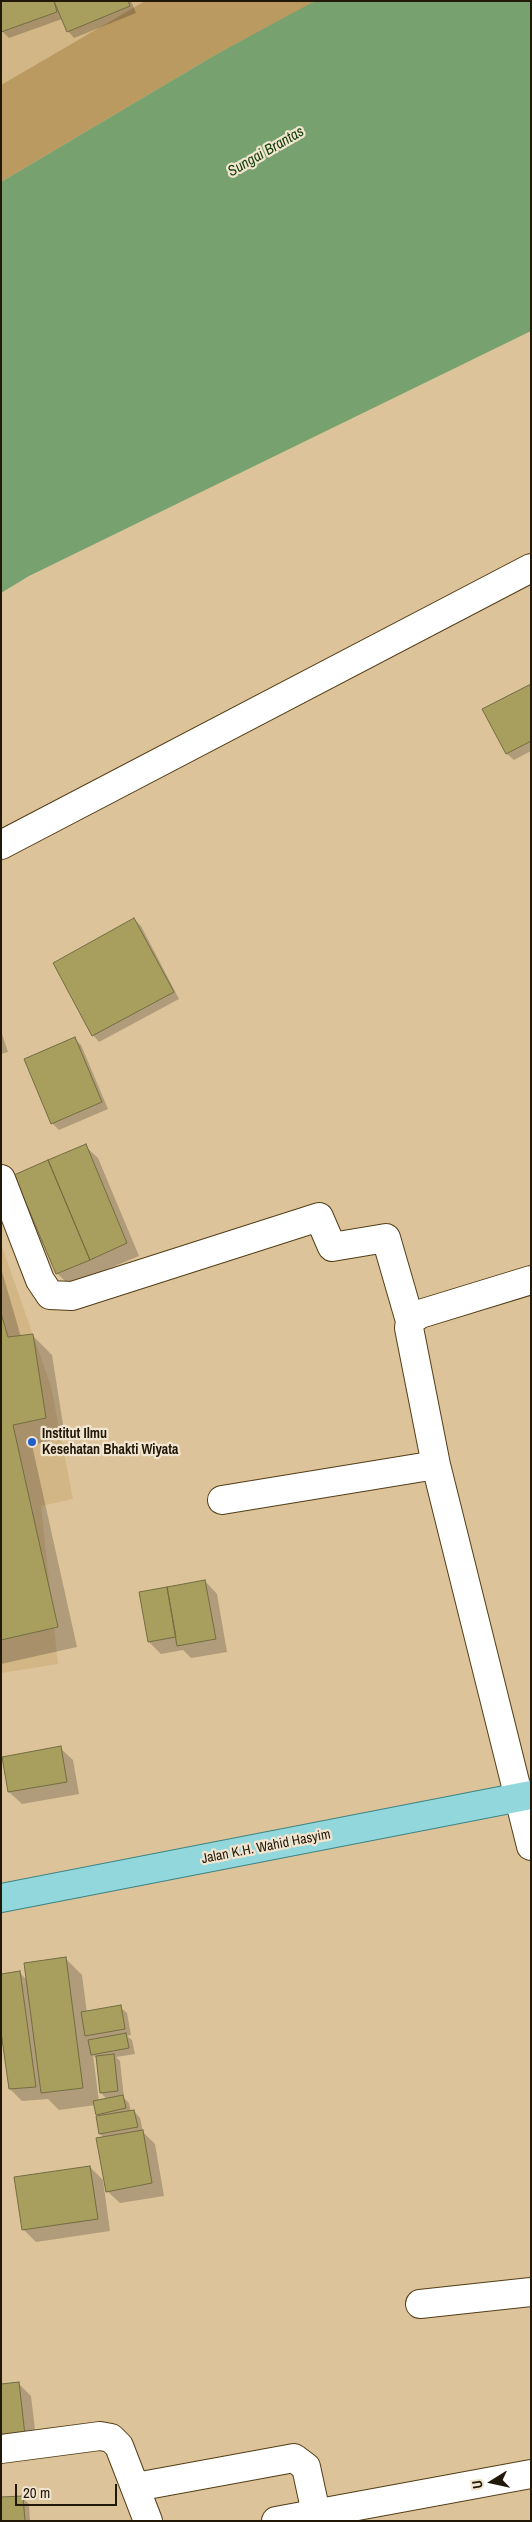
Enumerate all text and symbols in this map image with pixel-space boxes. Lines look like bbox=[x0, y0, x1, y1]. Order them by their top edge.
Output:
water label: Sungai Brantas bbox=[225, 123, 307, 181]
place label: Institut Ilmu Kesehatan Bhakti Wiyata bbox=[42, 1426, 178, 1458]
marker: Institut Ilmu Kesehatan Bhakti Wiyata bbox=[26, 1436, 38, 1448]
street label: Jalan K.H. Wahid Hasyim bbox=[200, 1826, 332, 1868]
north arrow bbox=[467, 2457, 517, 2507]
scale bar bbox=[18, 2474, 120, 2506]
text: U bbox=[468, 2479, 487, 2490]
text: 20 m bbox=[23, 2482, 50, 2503]

